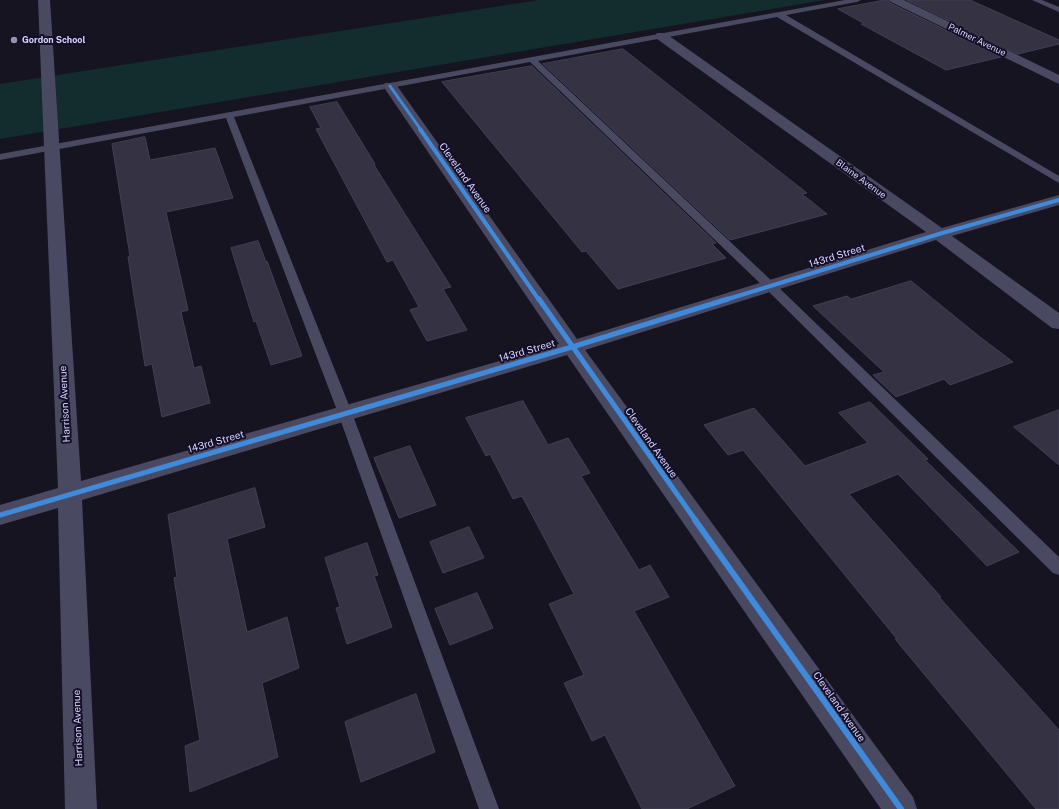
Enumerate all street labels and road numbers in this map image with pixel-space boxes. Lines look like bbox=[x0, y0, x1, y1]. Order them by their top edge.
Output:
street label: Palmer Avenue bbox=[946, 21, 1008, 59]
street label: Cleveland Avenue bbox=[436, 141, 494, 215]
street label: Blaine Avenue bbox=[834, 157, 888, 201]
street label: 143rd Street bbox=[807, 242, 867, 270]
street label: 143rd Street bbox=[497, 337, 557, 365]
street label: Harrison Avenue bbox=[57, 365, 73, 443]
street label: Cleveland Avenue bbox=[622, 406, 680, 480]
street label: 143rd Street bbox=[186, 428, 246, 456]
street label: Cleveland Avenue bbox=[810, 670, 868, 744]
street label: Harrison Avenue bbox=[71, 689, 85, 767]

